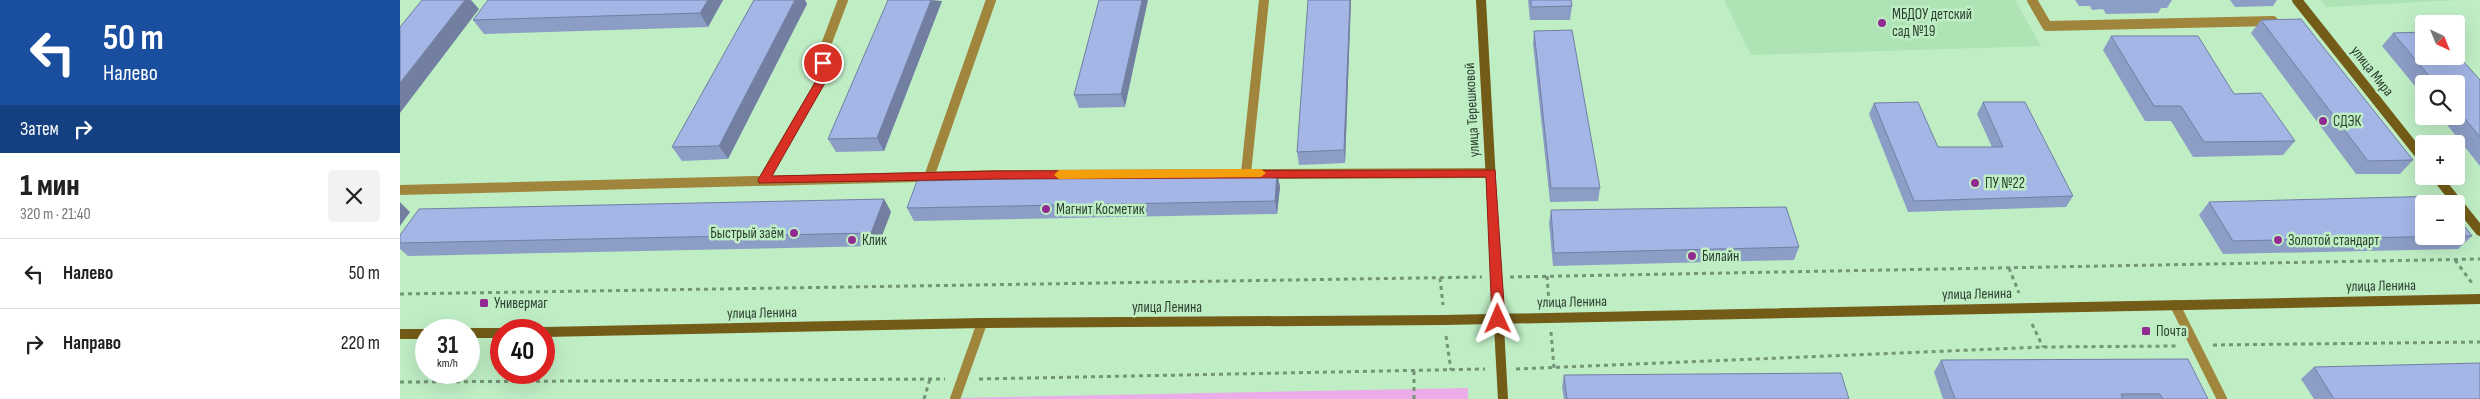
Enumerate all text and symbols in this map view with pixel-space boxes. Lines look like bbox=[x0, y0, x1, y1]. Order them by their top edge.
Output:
place label: МБДОУ детский сад №19 bbox=[1892, 5, 1972, 41]
north arrow bbox=[2415, 15, 2465, 65]
map controls bbox=[2415, 15, 2465, 245]
text: 50 m bbox=[103, 17, 164, 60]
marker: МБДОУ детский сад №19 bbox=[1876, 17, 1888, 29]
icon: left bbox=[20, 20, 85, 85]
pin bbox=[802, 42, 844, 84]
street label: улица Мира bbox=[2346, 42, 2398, 100]
icon: arrive bbox=[809, 49, 837, 77]
text: Налево bbox=[103, 60, 158, 87]
street label: улица Терешковой bbox=[1460, 62, 1484, 158]
button: search bbox=[2415, 75, 2465, 125]
place label: СДЭК bbox=[2333, 112, 2362, 131]
icon: right bbox=[69, 115, 97, 143]
marker: СДЭК bbox=[2317, 115, 2329, 127]
text: Затем bbox=[20, 118, 59, 141]
button: + bbox=[2415, 135, 2465, 185]
text: 1 мин bbox=[20, 168, 80, 204]
button: close bbox=[328, 170, 380, 222]
place label: ПУ №22 bbox=[1985, 174, 2025, 193]
marker: ПУ №22 bbox=[1969, 177, 1981, 189]
button: − bbox=[2415, 195, 2465, 245]
place label: Магнит Косметик bbox=[1056, 200, 1145, 219]
marker: Магнит Косметик bbox=[1040, 203, 1052, 215]
text: 320 m · 21:40 bbox=[20, 205, 91, 224]
place label: Быстрый заём bbox=[710, 224, 784, 243]
marker: Быстрый заём bbox=[788, 227, 800, 239]
place label: Клик bbox=[862, 231, 887, 250]
place label: Золотой стандарт bbox=[2288, 231, 2379, 250]
marker: Клик bbox=[846, 234, 858, 246]
marker: Золотой стандарт bbox=[2272, 234, 2284, 246]
place label: Билайн bbox=[1702, 247, 1739, 266]
marker: Билайн bbox=[1686, 250, 1698, 262]
icon: left bbox=[20, 260, 48, 288]
text: Налево bbox=[63, 262, 113, 285]
text: 50 m bbox=[349, 262, 380, 285]
street label: улица Ленина bbox=[2346, 276, 2416, 296]
street label: улица Ленина bbox=[1942, 284, 2012, 304]
position arrow bbox=[1471, 292, 1523, 344]
street label: улица Ленина bbox=[1537, 292, 1607, 312]
place label: Универмаг bbox=[494, 294, 548, 313]
marker: Универмаг bbox=[478, 297, 490, 309]
street label: улица Ленина bbox=[1132, 298, 1202, 317]
street label: улица Ленина bbox=[727, 303, 797, 323]
speed limit sign: 40 bbox=[490, 319, 555, 384]
place label: Почта bbox=[2156, 322, 2187, 341]
marker: Почта bbox=[2140, 325, 2152, 337]
icon: right bbox=[20, 330, 48, 358]
text: 31 bbox=[437, 330, 458, 361]
text: Направо bbox=[63, 332, 121, 355]
text: 220 m bbox=[341, 332, 380, 355]
text: km/h bbox=[437, 356, 458, 371]

